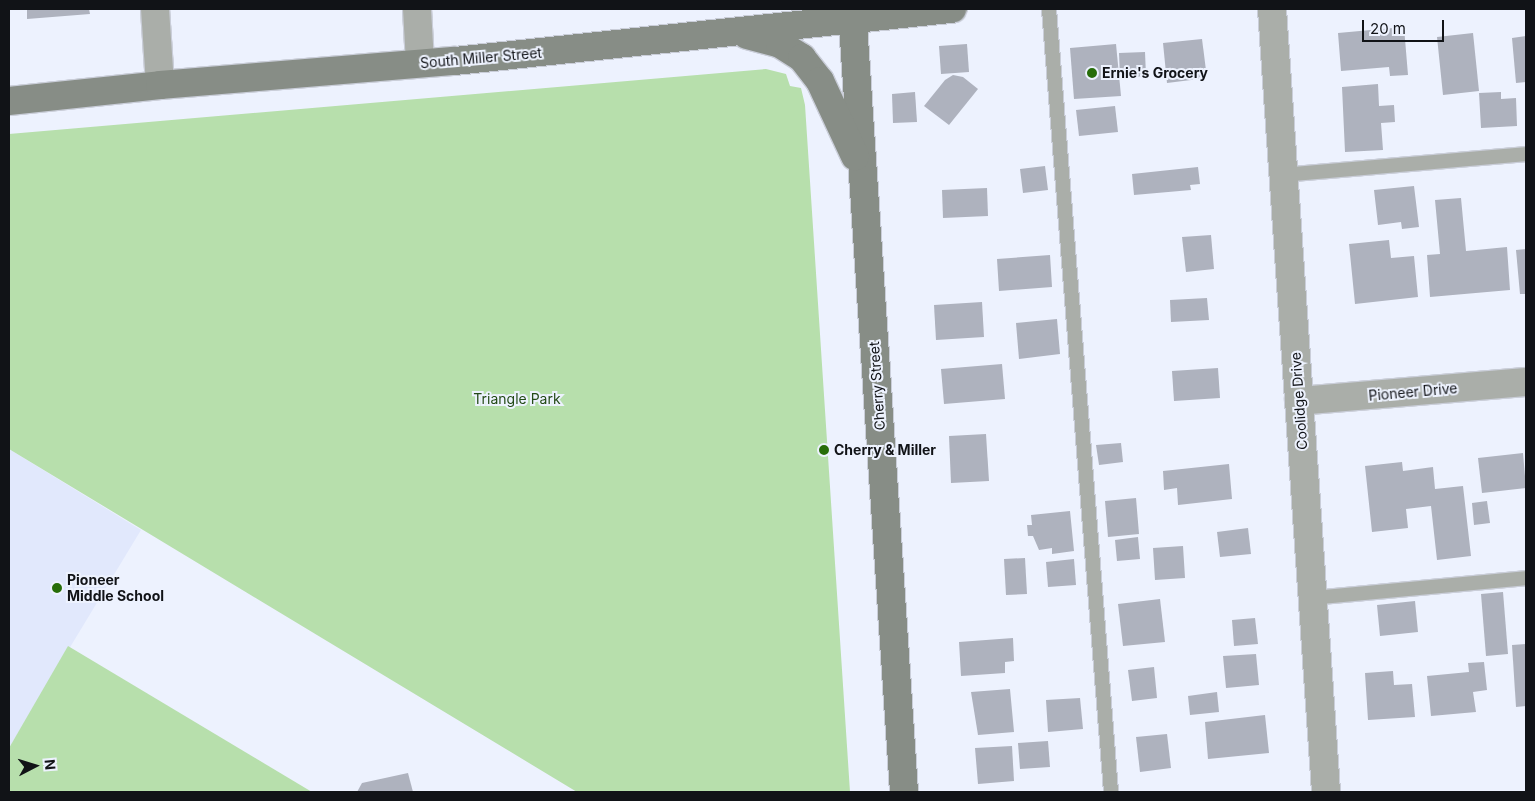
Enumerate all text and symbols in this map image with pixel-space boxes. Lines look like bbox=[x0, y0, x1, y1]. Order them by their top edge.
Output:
scale bar bbox=[1365, 10, 1448, 42]
text: 20 m bbox=[1370, 19, 1406, 38]
street label: South Miller Street bbox=[419, 44, 543, 72]
place label: Ernie's Grocery bbox=[1102, 65, 1208, 81]
marker: Ernie's Grocery bbox=[1086, 67, 1098, 79]
street label: Cherry Street bbox=[866, 341, 888, 431]
street label: Coolidge Drive bbox=[1287, 352, 1311, 450]
street label: Pioneer Drive bbox=[1368, 380, 1458, 404]
park label: Triangle Park bbox=[473, 391, 561, 407]
place label: Cherry & Miller bbox=[834, 442, 936, 458]
marker: Cherry & Miller bbox=[818, 444, 830, 456]
place label: Pioneer Middle School bbox=[67, 572, 164, 604]
marker: Pioneer Middle School bbox=[51, 582, 63, 594]
north arrow bbox=[10, 741, 60, 791]
text: N bbox=[42, 759, 59, 771]

